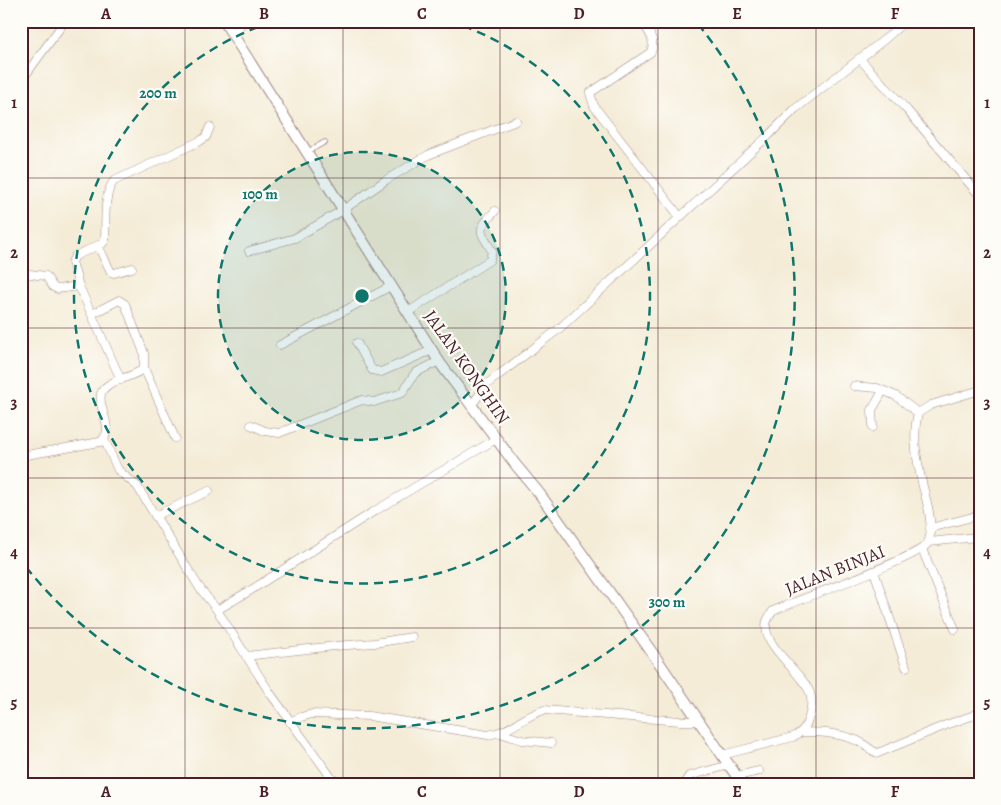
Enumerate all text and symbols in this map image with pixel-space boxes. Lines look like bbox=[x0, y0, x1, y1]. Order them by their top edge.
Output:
text: A bbox=[100, 3, 112, 25]
text: B bbox=[259, 3, 269, 25]
text: C bbox=[417, 3, 427, 25]
text: D bbox=[573, 3, 585, 25]
text: E bbox=[732, 3, 742, 25]
text: F bbox=[891, 3, 900, 25]
text: 200 m bbox=[139, 83, 177, 103]
text: 1 bbox=[11, 92, 17, 114]
text: 1 bbox=[984, 92, 990, 114]
text: 100 m bbox=[242, 184, 278, 204]
text: 2 bbox=[10, 242, 18, 264]
text: 2 bbox=[983, 242, 991, 264]
centre of rings bbox=[353, 287, 371, 305]
street label: JALAN KONGHIN bbox=[419, 305, 515, 429]
text: 3 bbox=[11, 392, 18, 414]
text: 3 bbox=[984, 392, 991, 414]
street label: JALAN BINJAI bbox=[781, 539, 889, 601]
text: 4 bbox=[10, 542, 18, 564]
text: 4 bbox=[983, 542, 991, 564]
text: 300 m bbox=[649, 592, 686, 612]
text: 5 bbox=[11, 692, 18, 714]
text: 5 bbox=[984, 692, 991, 714]
text: A bbox=[100, 781, 112, 803]
text: B bbox=[259, 781, 269, 803]
text: C bbox=[417, 781, 427, 803]
text: D bbox=[573, 781, 585, 803]
text: E bbox=[732, 781, 742, 803]
text: F bbox=[891, 781, 900, 803]

